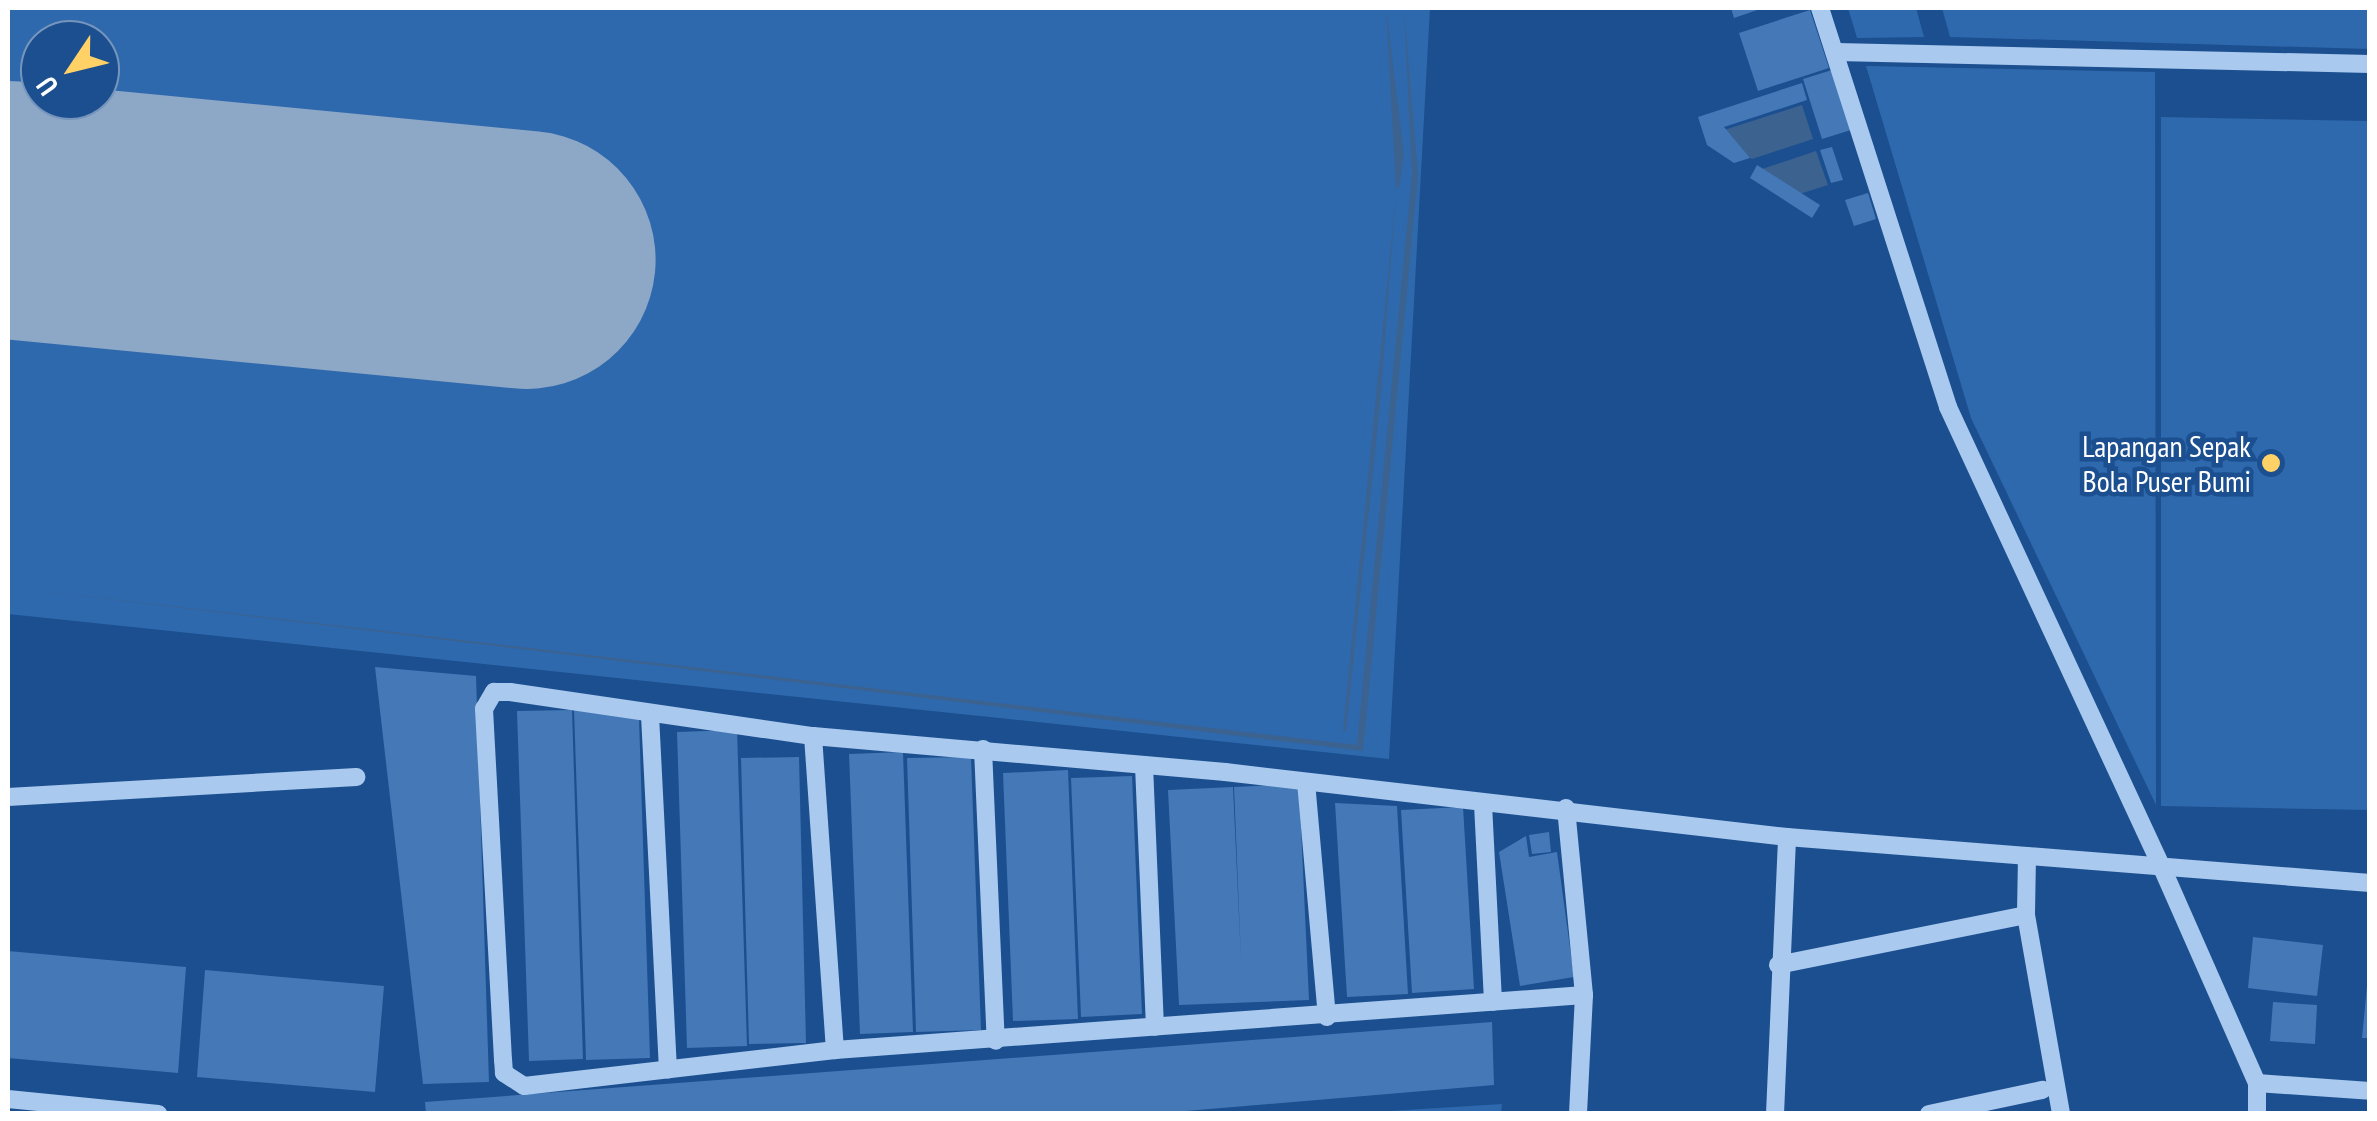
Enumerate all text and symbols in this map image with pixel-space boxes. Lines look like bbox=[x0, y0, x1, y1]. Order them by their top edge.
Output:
north arrow bbox=[20, 20, 120, 120]
text: U bbox=[27, 70, 66, 103]
place label: Lapangan Sepak Bola Puser Bumi bbox=[2082, 428, 2251, 498]
marker: Lapangan Sepak Bola Puser Bumi bbox=[2260, 452, 2282, 474]

